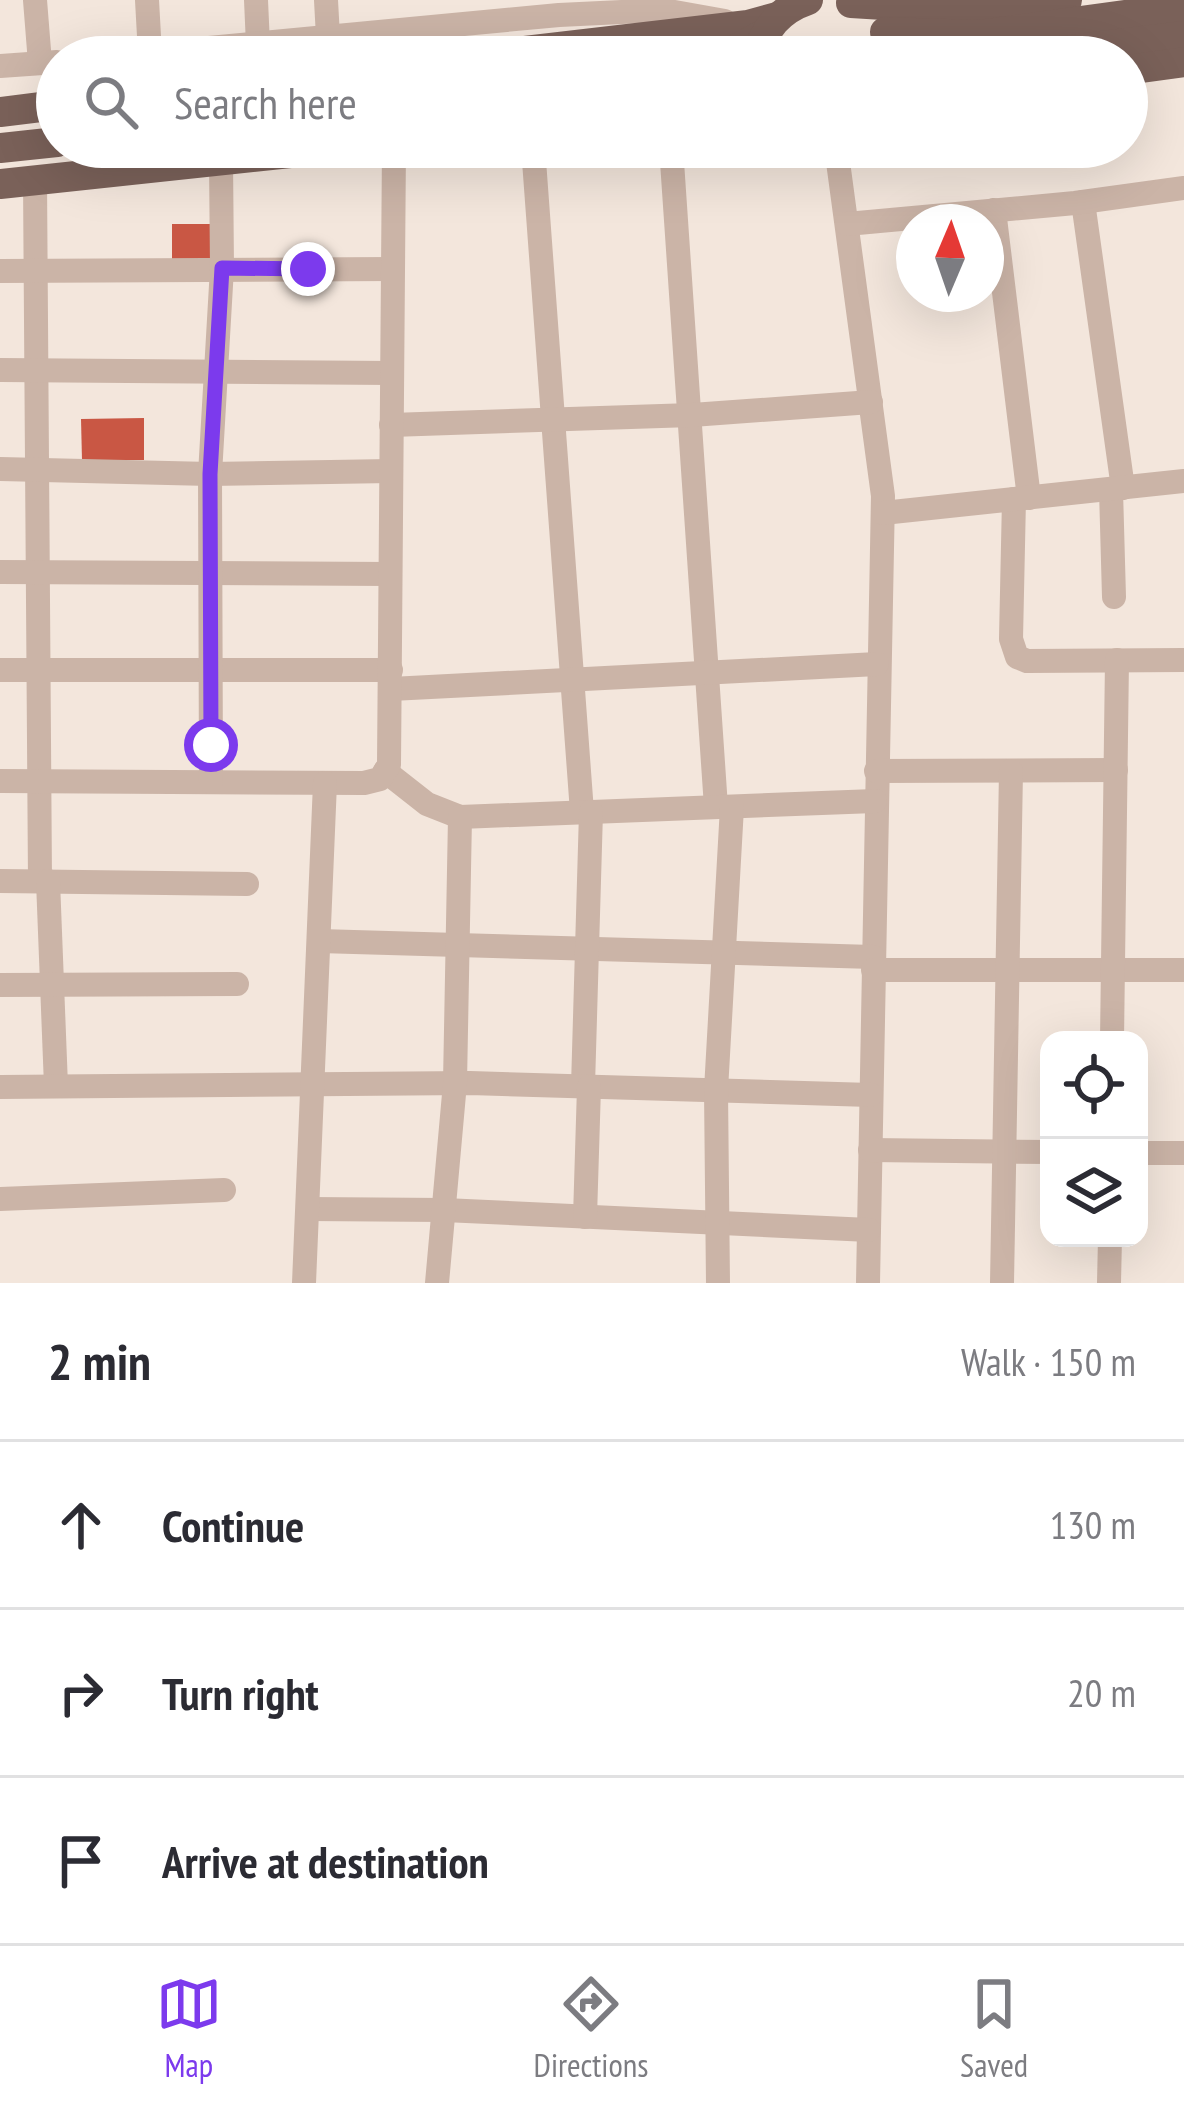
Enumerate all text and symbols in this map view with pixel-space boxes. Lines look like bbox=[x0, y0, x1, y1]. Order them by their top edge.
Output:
search box bbox=[36, 36, 1148, 168]
icon: search bbox=[78, 69, 144, 135]
text: Search here bbox=[174, 73, 357, 131]
north arrow bbox=[896, 204, 1004, 312]
route end bbox=[281, 242, 335, 296]
route start bbox=[184, 718, 238, 772]
map controls bbox=[1040, 1031, 1148, 1247]
button: locate bbox=[1040, 1031, 1148, 1139]
button: layers bbox=[1040, 1139, 1148, 1247]
text: 2 min bbox=[48, 1328, 151, 1394]
text: Walk · 150 m bbox=[961, 1336, 1136, 1387]
icon: ahead bbox=[48, 1492, 114, 1558]
text: Continue bbox=[162, 1496, 304, 1554]
text: 130 m bbox=[1050, 1499, 1136, 1550]
icon: right bbox=[48, 1660, 114, 1726]
text: Turn right bbox=[162, 1664, 319, 1722]
text: 20 m bbox=[1067, 1667, 1136, 1718]
icon: arrive bbox=[48, 1828, 114, 1894]
text: Arrive at destination bbox=[162, 1832, 489, 1890]
tab: Map bbox=[156, 1971, 222, 2086]
tab: Directions bbox=[534, 1971, 648, 2086]
tab: Saved bbox=[960, 1971, 1028, 2086]

